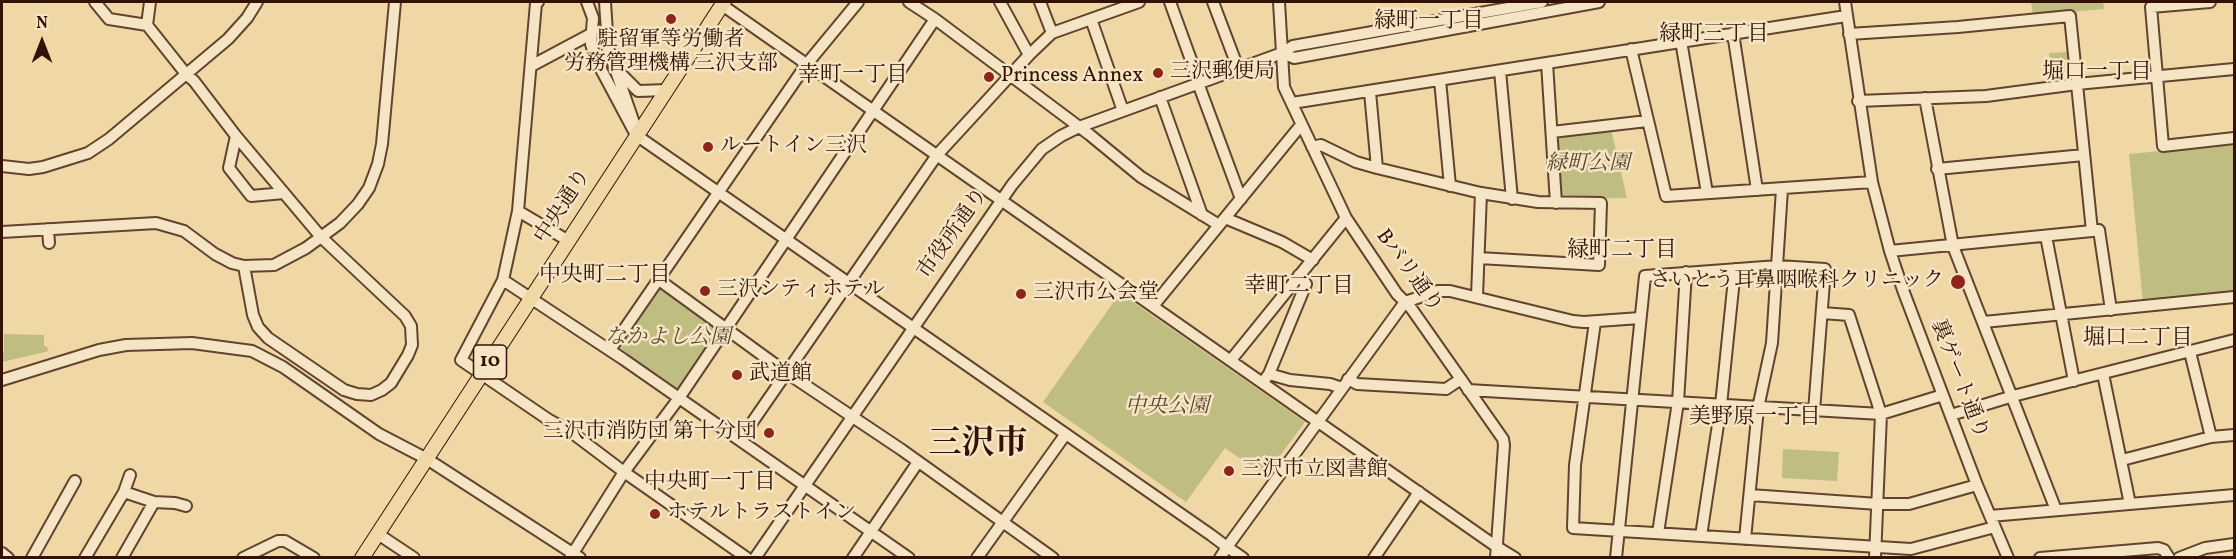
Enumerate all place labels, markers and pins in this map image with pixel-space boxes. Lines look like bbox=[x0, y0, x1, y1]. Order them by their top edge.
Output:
marker: 駐留軍等労働者 労務管理機構 三沢支部 bbox=[664, 12, 678, 26]
place label: 駐留軍等労働者 労務管理機構 三沢支部 bbox=[564, 28, 778, 78]
place label: 三沢郵便局 bbox=[1170, 60, 1275, 86]
place label: Princess Annex bbox=[1001, 64, 1143, 90]
marker: 三沢郵便局 bbox=[1151, 66, 1165, 80]
marker: Princess Annex bbox=[982, 70, 996, 84]
place label: ルートイン三沢 bbox=[720, 134, 867, 160]
marker: ルートイン三沢 bbox=[701, 140, 715, 154]
place label: さいとう耳鼻咽喉科クリニック bbox=[1650, 269, 1944, 295]
marker: さいとう耳鼻咽喉科クリニック bbox=[1949, 273, 1967, 291]
place label: 三沢シティホテル bbox=[717, 278, 885, 304]
place label: 三沢市公会堂 bbox=[1033, 281, 1159, 307]
marker: 三沢シティホテル bbox=[698, 284, 712, 298]
marker: 三沢市公会堂 bbox=[1014, 287, 1028, 301]
place label: 武道館 bbox=[749, 362, 812, 388]
marker: 武道館 bbox=[730, 368, 744, 382]
place label: 三沢市消防団 第十分団 bbox=[543, 420, 757, 446]
marker: 三沢市消防団 第十分団 bbox=[762, 426, 776, 440]
place label: 三沢市立図書館 bbox=[1241, 458, 1388, 484]
marker: 三沢市立図書館 bbox=[1222, 464, 1236, 478]
place label: ホテルトラストイン bbox=[667, 501, 856, 527]
marker: ホテルトラストイン bbox=[648, 507, 662, 521]

